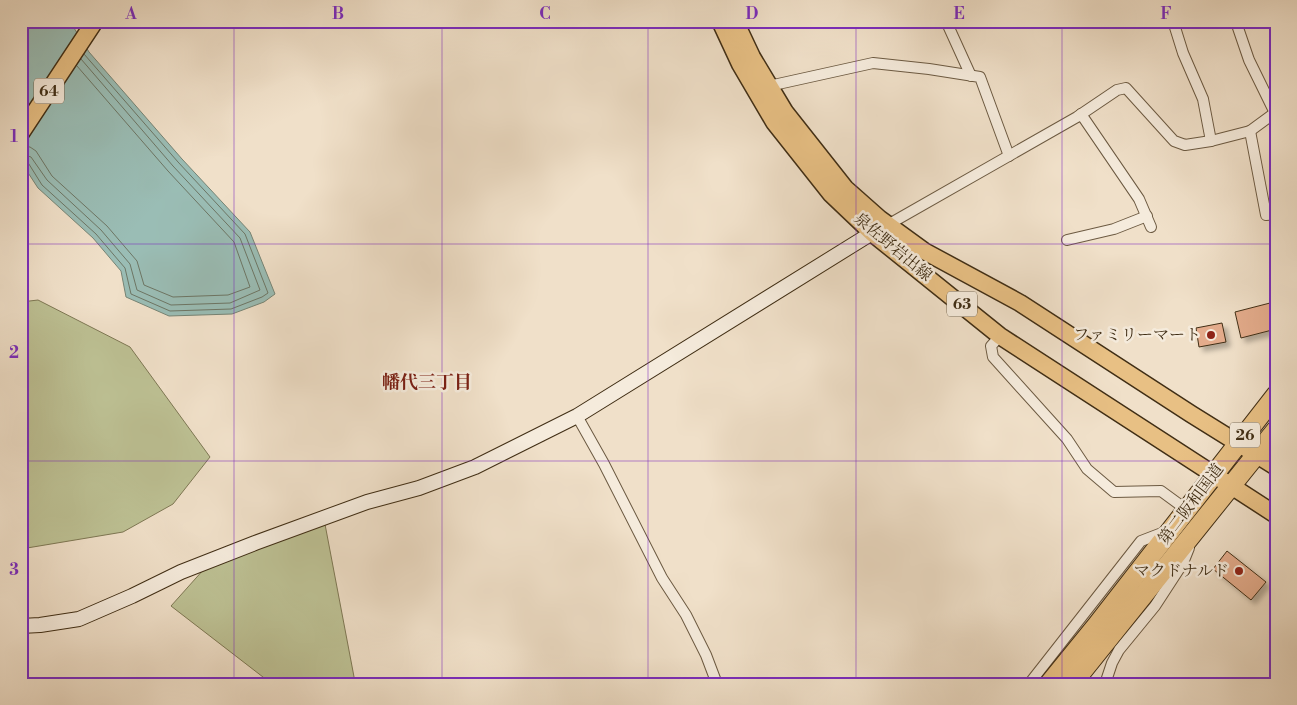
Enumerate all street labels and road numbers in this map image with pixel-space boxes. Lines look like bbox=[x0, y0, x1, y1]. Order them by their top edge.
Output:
road number: 64 bbox=[34, 78, 64, 104]
street label: 泉佐野岩出線 bbox=[850, 208, 936, 286]
road number: 63 bbox=[947, 292, 977, 316]
road number: 26 bbox=[1230, 422, 1260, 448]
street label: 第二阪和国道 bbox=[1154, 460, 1228, 548]

